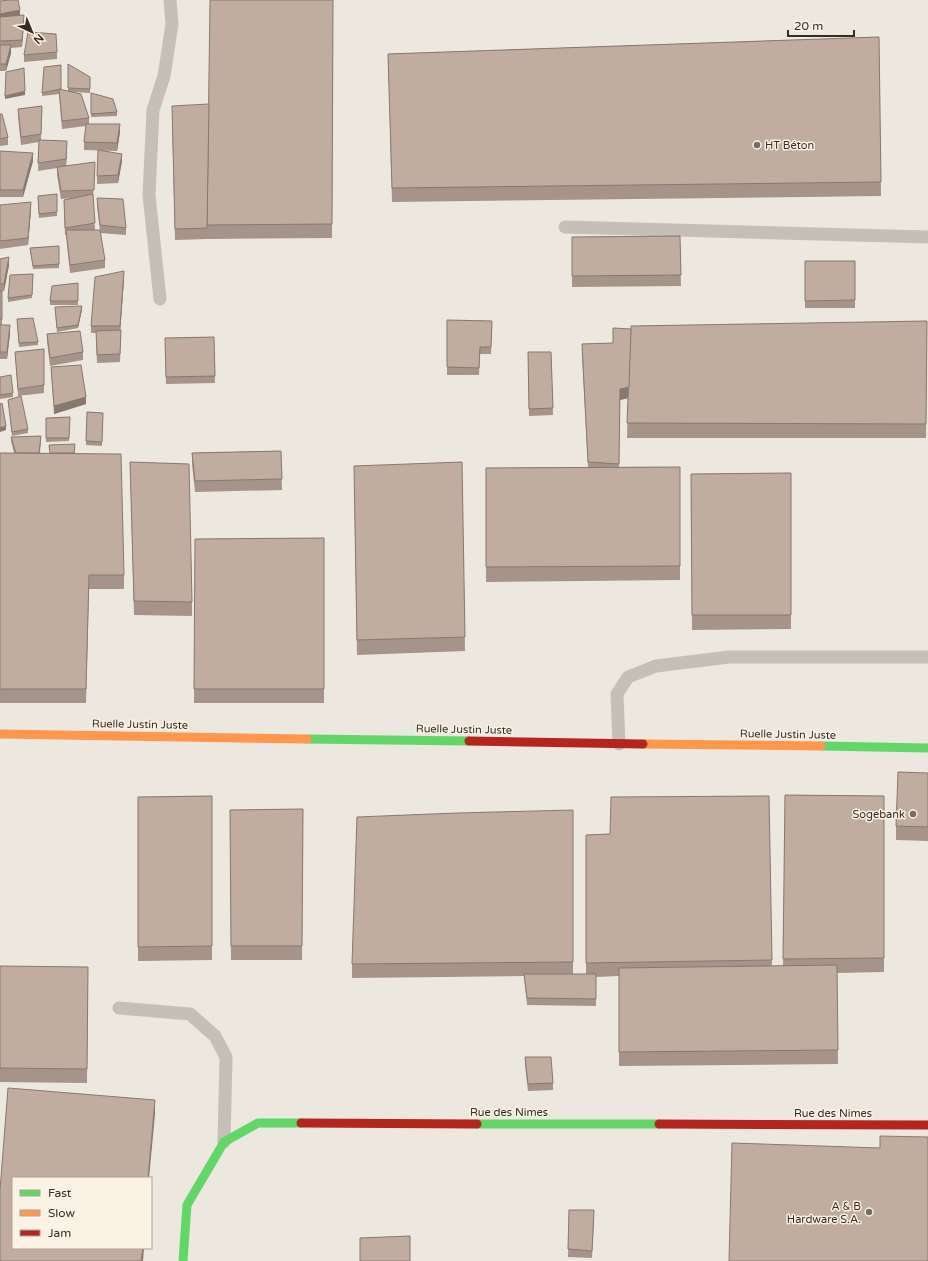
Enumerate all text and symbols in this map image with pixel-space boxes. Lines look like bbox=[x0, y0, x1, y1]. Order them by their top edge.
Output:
north arrow bbox=[12, 12, 52, 52]
scale bar bbox=[788, 12, 854, 38]
text: 20 m bbox=[794, 19, 823, 33]
text: N bbox=[31, 31, 46, 47]
place label: HT Béton bbox=[765, 139, 814, 152]
marker: HT Béton bbox=[752, 140, 762, 150]
street label: Ruelle Justin Juste bbox=[92, 717, 188, 732]
street label: Ruelle Justin Juste bbox=[416, 722, 512, 737]
street label: Ruelle Justin Juste bbox=[740, 727, 836, 742]
place label: Sogebank bbox=[853, 808, 905, 821]
marker: Sogebank bbox=[908, 809, 918, 819]
street label: Rue des Nimes bbox=[470, 1106, 548, 1119]
street label: Rue des Nimes bbox=[794, 1107, 872, 1120]
legend bbox=[12, 1177, 152, 1249]
text: Fast bbox=[48, 1186, 72, 1200]
place label: A & B Hardware S.A. bbox=[787, 1200, 861, 1226]
text: Slow bbox=[48, 1206, 75, 1220]
marker: A & B Hardware S.A. bbox=[864, 1207, 874, 1217]
text: Jam bbox=[48, 1226, 71, 1240]

